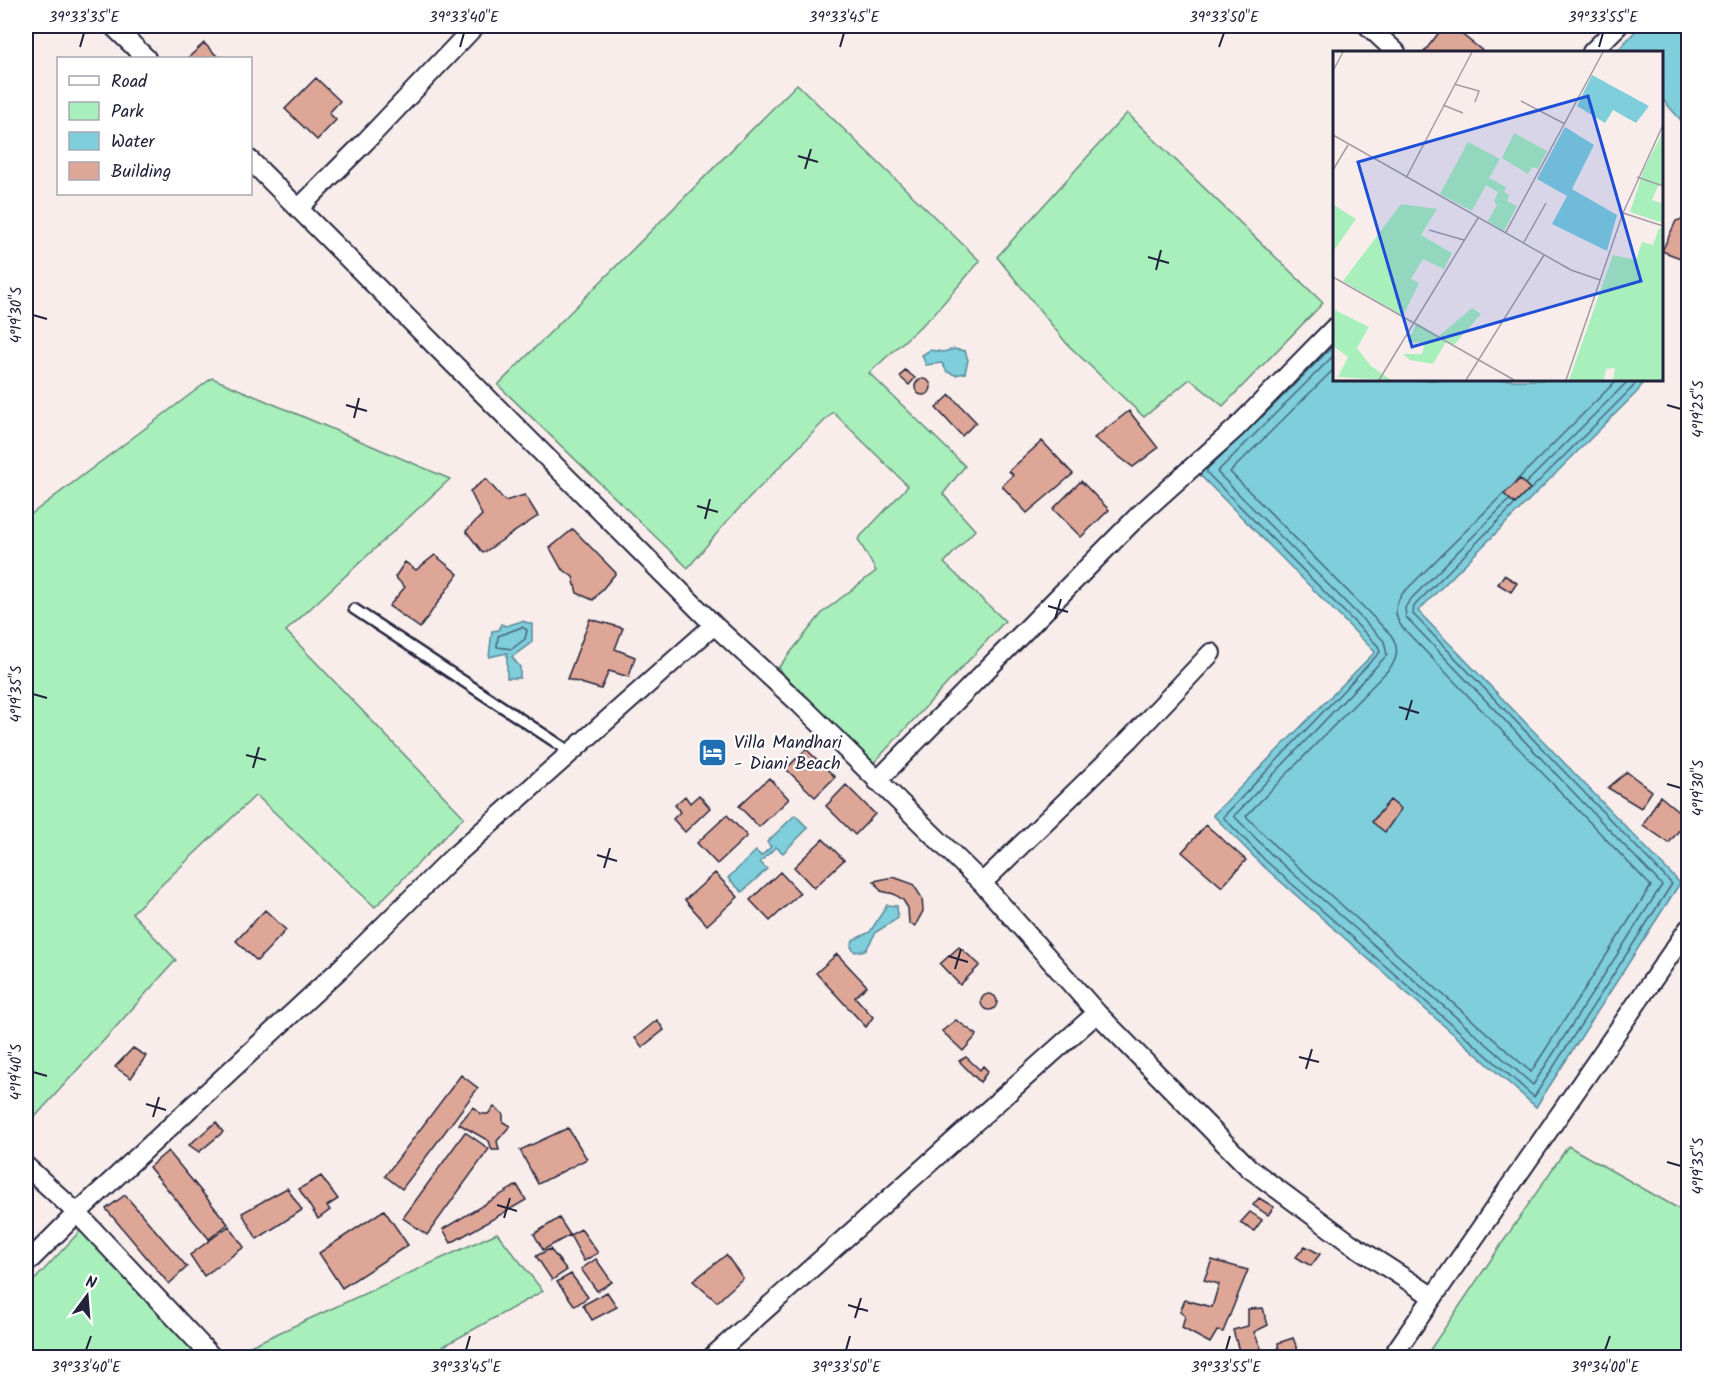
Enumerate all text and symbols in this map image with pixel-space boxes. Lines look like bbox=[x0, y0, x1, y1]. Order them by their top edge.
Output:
text: 39°33'35"E bbox=[49, 6, 121, 30]
text: 39°33'40"E bbox=[429, 6, 500, 30]
text: 39°33'45"E bbox=[809, 6, 880, 30]
text: 39°33'50"E bbox=[1189, 6, 1260, 30]
text: 39°33'55"E bbox=[1568, 6, 1639, 30]
inset map bbox=[1333, 51, 1663, 381]
legend bbox=[57, 57, 252, 195]
text: Road bbox=[111, 68, 148, 97]
text: Park bbox=[111, 98, 144, 127]
text: Water bbox=[111, 128, 156, 157]
text: Building bbox=[111, 158, 171, 187]
text: 4°19'30"S bbox=[5, 287, 29, 343]
text: 4°19'25"S bbox=[1687, 380, 1711, 438]
text: 4°19'35"S bbox=[5, 665, 29, 723]
place label: Villa Mandhari - Diani Beach bbox=[734, 729, 843, 779]
hotel icon: Villa Mandhari - Diani Beach bbox=[697, 737, 729, 769]
text: 4°19'30"S bbox=[1687, 760, 1711, 816]
text: 4°19'40"S bbox=[5, 1044, 29, 1100]
text: 4°19'35"S bbox=[1687, 1137, 1711, 1195]
north arrow bbox=[57, 1266, 117, 1326]
text: N bbox=[82, 1270, 99, 1296]
text: 39°33'40"E bbox=[51, 1356, 122, 1380]
text: 39°33'45"E bbox=[431, 1356, 502, 1380]
text: 39°33'50"E bbox=[811, 1356, 882, 1380]
text: 39°33'55"E bbox=[1191, 1356, 1262, 1380]
text: 39°34'00"E bbox=[1571, 1356, 1641, 1380]

